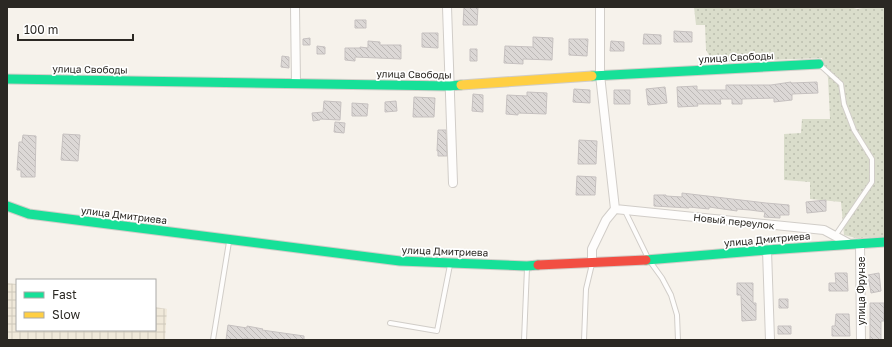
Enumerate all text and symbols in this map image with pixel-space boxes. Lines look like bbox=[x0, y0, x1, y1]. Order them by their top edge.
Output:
scale bar bbox=[18, 16, 133, 42]
text: 100 m bbox=[24, 22, 58, 37]
street label: улица Свободы bbox=[698, 49, 774, 65]
street label: улица Свободы bbox=[52, 62, 128, 76]
street label: улица Свободы bbox=[376, 67, 452, 81]
street label: улица Дмитриева bbox=[80, 204, 168, 226]
street label: Новый переулок bbox=[693, 211, 776, 231]
street label: улица Дмитриева bbox=[723, 229, 811, 249]
street label: улица Дмитриева bbox=[401, 243, 489, 259]
street label: улица Фрунзе bbox=[855, 256, 867, 326]
legend bbox=[16, 279, 156, 331]
text: Fast bbox=[52, 287, 77, 302]
text: Slow bbox=[52, 307, 80, 322]

